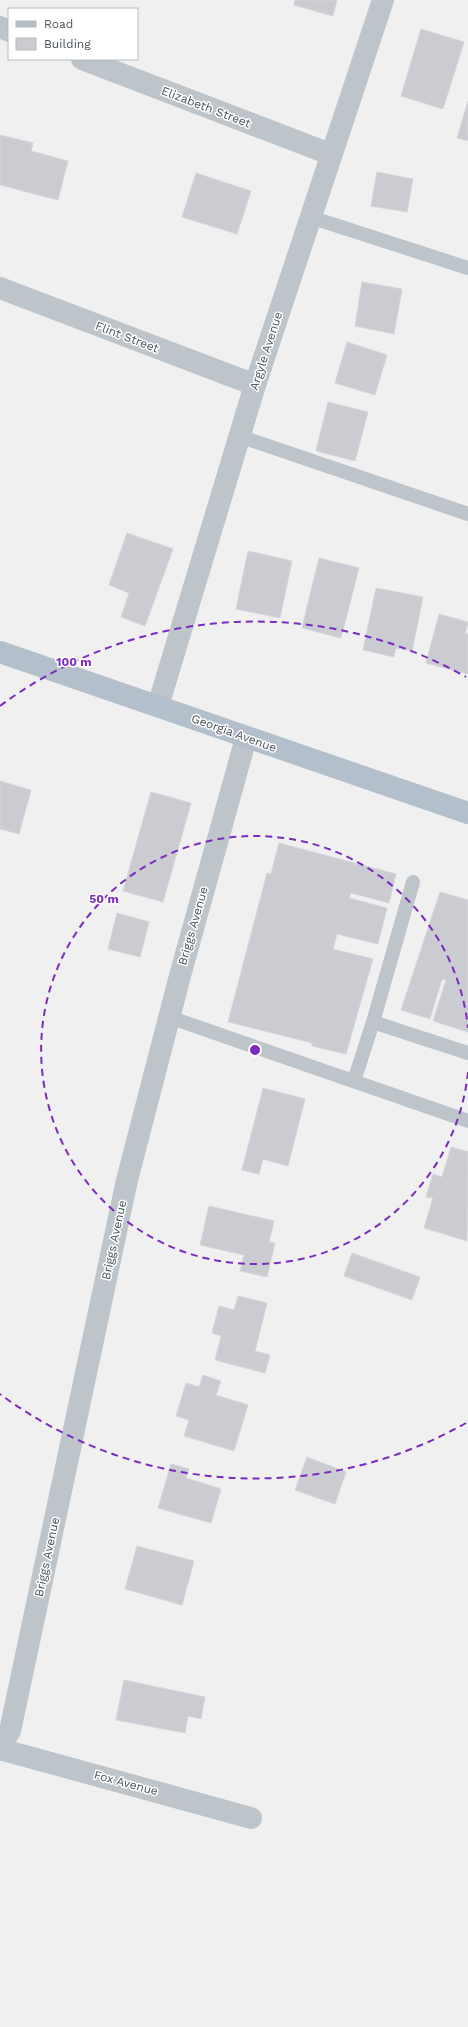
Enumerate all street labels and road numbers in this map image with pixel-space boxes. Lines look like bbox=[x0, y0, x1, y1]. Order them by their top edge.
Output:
street label: Elizabeth Street bbox=[159, 84, 253, 130]
street label: Argyle Avenue bbox=[247, 310, 285, 392]
street label: Flint Street bbox=[93, 318, 161, 356]
street label: Georgia Avenue bbox=[190, 711, 279, 755]
street label: Briggs Avenue bbox=[175, 885, 211, 967]
street label: Briggs Avenue bbox=[99, 1199, 129, 1281]
street label: Briggs Avenue bbox=[32, 1516, 62, 1598]
street label: Fox Avenue bbox=[92, 1768, 160, 1798]

